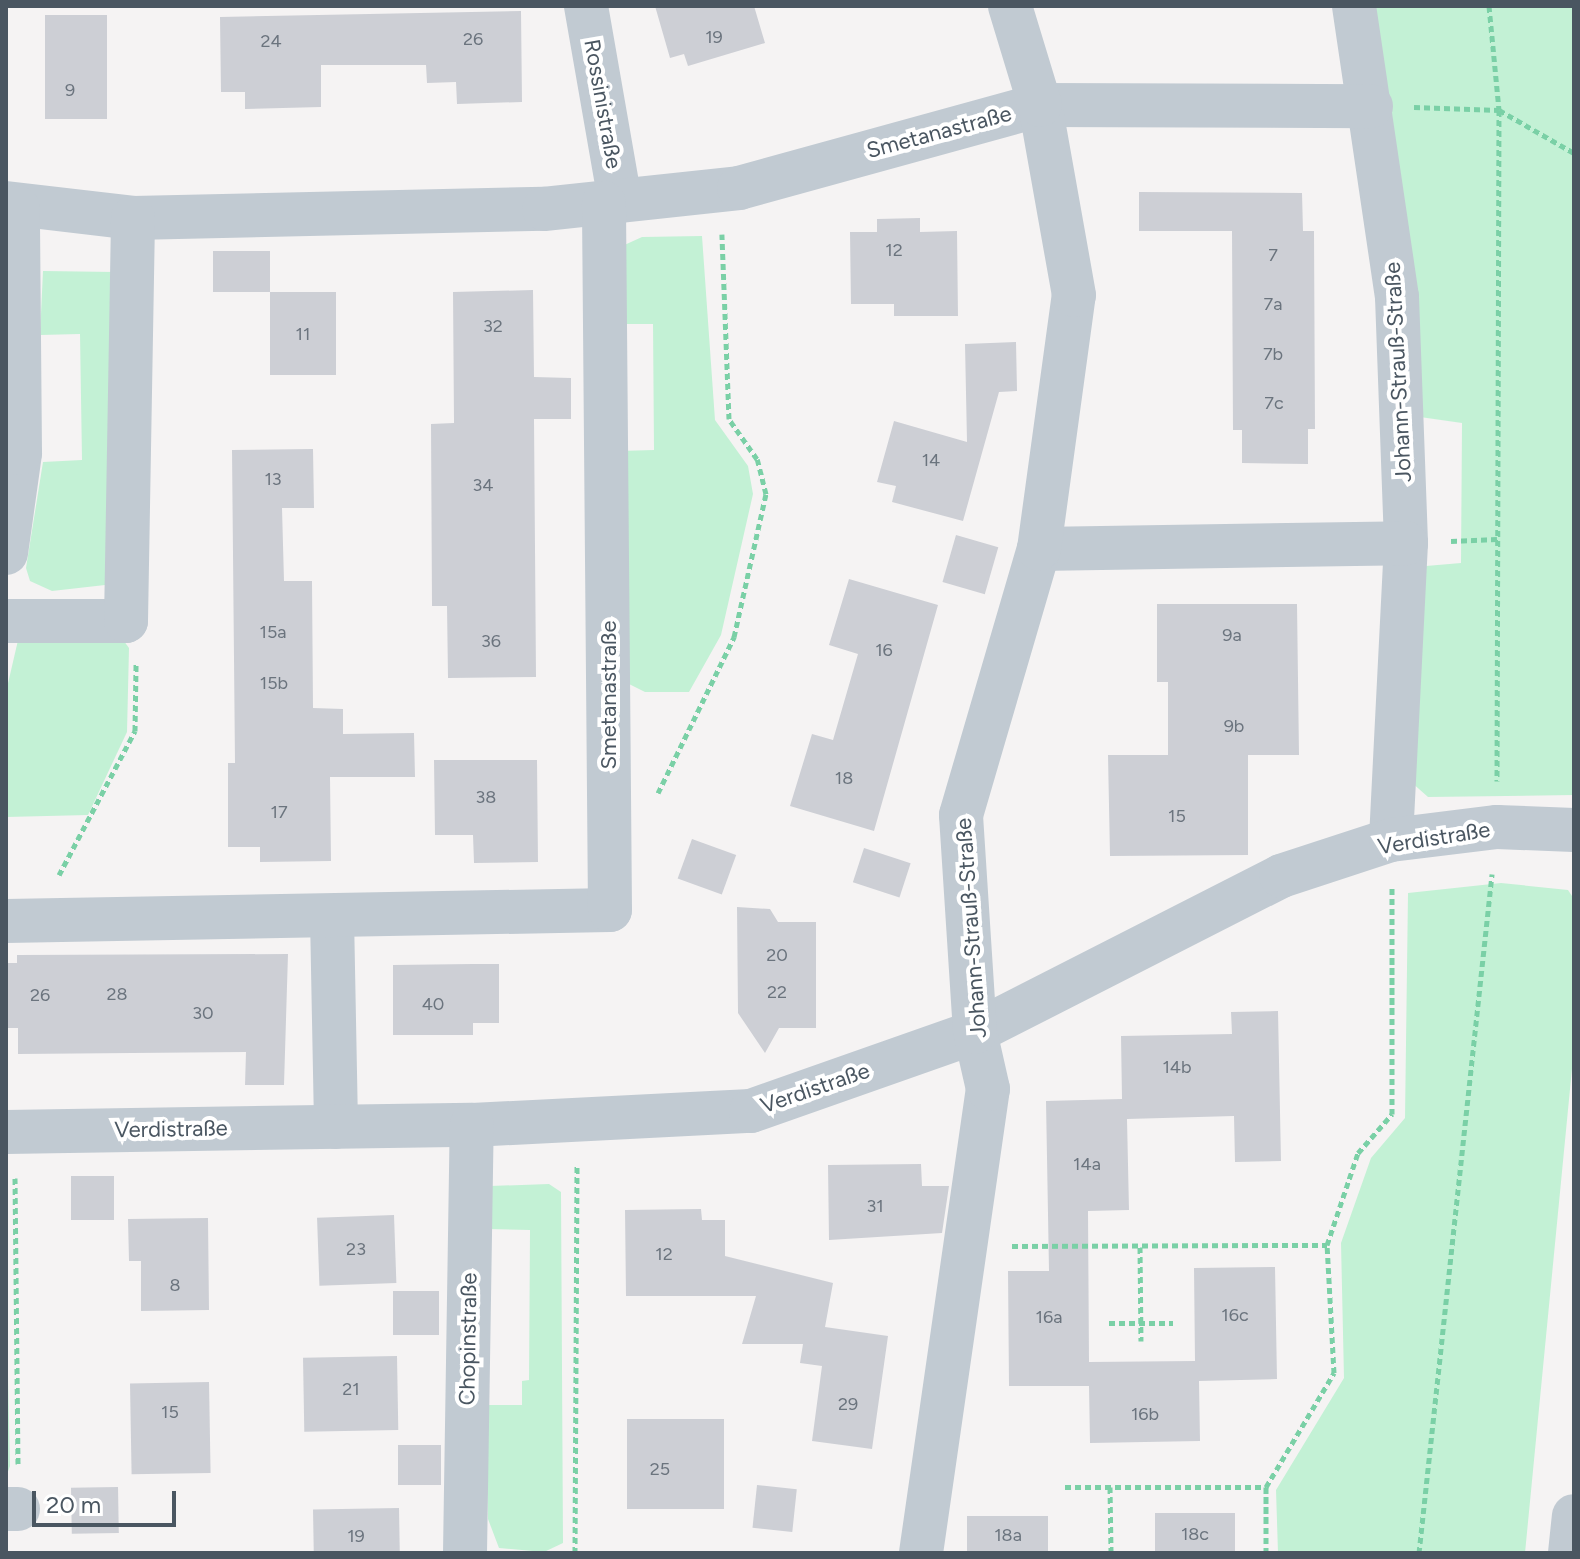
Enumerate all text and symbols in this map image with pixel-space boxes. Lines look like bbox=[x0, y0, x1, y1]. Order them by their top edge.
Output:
house number: 19 bbox=[705, 26, 723, 48]
house number: 26 bbox=[463, 28, 483, 50]
house number: 24 bbox=[260, 30, 282, 52]
street label: Rossinistraße bbox=[579, 37, 627, 171]
house number: 9 bbox=[65, 79, 75, 101]
street label: Smetanastraße bbox=[864, 100, 1014, 164]
house number: 12 bbox=[885, 239, 903, 261]
house number: 7 bbox=[1268, 244, 1278, 266]
street label: Johann-Strauß-Straße bbox=[1379, 261, 1417, 483]
house number: 7a bbox=[1264, 293, 1282, 315]
house number: 32 bbox=[483, 315, 503, 337]
house number: 11 bbox=[296, 323, 310, 345]
house number: 7b bbox=[1263, 343, 1283, 365]
house number: 7c bbox=[1264, 392, 1284, 414]
house number: 14 bbox=[922, 449, 940, 471]
house number: 13 bbox=[264, 468, 282, 490]
house number: 34 bbox=[473, 474, 493, 496]
house number: 15a bbox=[260, 621, 286, 643]
street label: Smetanastraße bbox=[596, 621, 622, 769]
house number: 9a bbox=[1222, 624, 1242, 646]
house number: 36 bbox=[481, 630, 501, 652]
house number: 16 bbox=[875, 639, 893, 661]
house number: 15b bbox=[260, 672, 288, 694]
house number: 9b bbox=[1224, 715, 1244, 737]
house number: 18 bbox=[835, 767, 853, 789]
house number: 38 bbox=[476, 786, 496, 808]
house number: 17 bbox=[270, 801, 288, 823]
house number: 15 bbox=[1168, 805, 1186, 827]
street label: Verdistraße bbox=[1376, 816, 1492, 860]
street label: Johann-Strauß-Straße bbox=[950, 817, 992, 1039]
house number: 20 bbox=[766, 944, 788, 966]
house number: 22 bbox=[767, 981, 787, 1003]
house number: 28 bbox=[106, 983, 128, 1005]
house number: 26 bbox=[30, 984, 50, 1006]
house number: 40 bbox=[422, 993, 444, 1015]
house number: 30 bbox=[192, 1002, 214, 1024]
house number: 14b bbox=[1162, 1056, 1192, 1078]
street label: Verdistraße bbox=[757, 1057, 873, 1119]
street label: Verdistraße bbox=[114, 1115, 228, 1143]
house number: 14a bbox=[1073, 1153, 1101, 1175]
house number: 31 bbox=[866, 1195, 884, 1217]
house number: 23 bbox=[346, 1238, 366, 1260]
house number: 12 bbox=[655, 1243, 673, 1265]
street label: Chopinstraße bbox=[454, 1272, 482, 1406]
house number: 8 bbox=[169, 1274, 181, 1296]
house number: 16c bbox=[1221, 1304, 1249, 1326]
house number: 16a bbox=[1036, 1306, 1062, 1328]
house number: 21 bbox=[342, 1378, 360, 1400]
house number: 29 bbox=[838, 1393, 858, 1415]
house number: 15 bbox=[161, 1401, 179, 1423]
house number: 16b bbox=[1131, 1403, 1159, 1425]
house number: 25 bbox=[650, 1458, 670, 1480]
scale bar bbox=[36, 1475, 180, 1525]
text: 20 m bbox=[46, 1490, 101, 1519]
house number: 18c bbox=[1181, 1523, 1209, 1545]
house number: 18a bbox=[994, 1524, 1022, 1546]
house number: 19 bbox=[347, 1525, 365, 1547]

